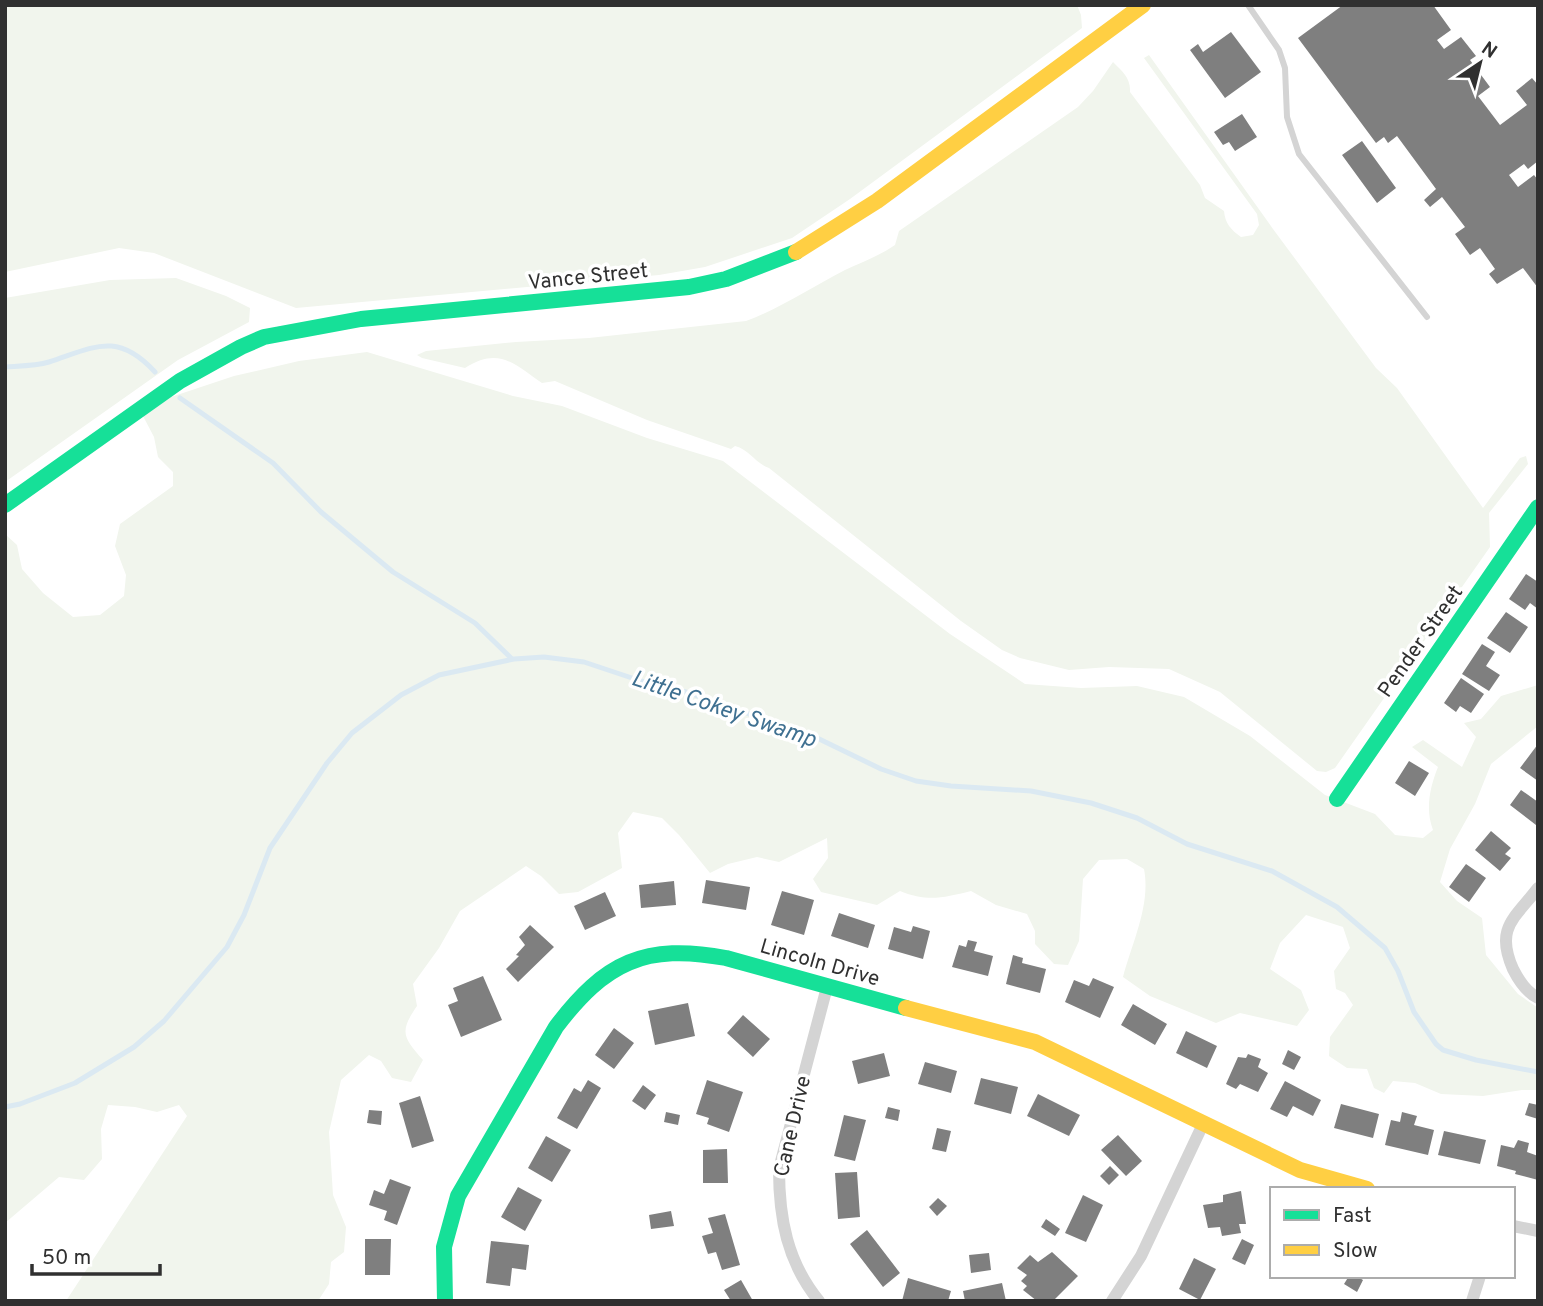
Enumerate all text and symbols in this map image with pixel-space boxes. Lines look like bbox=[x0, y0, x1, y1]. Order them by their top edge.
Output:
north arrow bbox=[1445, 28, 1515, 98]
text: N bbox=[1476, 37, 1501, 64]
street label: Vance Street bbox=[527, 258, 649, 297]
street label: Pender Street bbox=[1373, 580, 1470, 703]
water label: Little Cokey Swamp bbox=[627, 665, 820, 756]
street label: Lincoln Drive bbox=[756, 933, 883, 993]
street label: Cane Drive bbox=[769, 1073, 818, 1180]
legend bbox=[1270, 1187, 1515, 1278]
text: Fast bbox=[1333, 1203, 1372, 1230]
scale bar bbox=[32, 1232, 159, 1276]
text: Slow bbox=[1333, 1238, 1378, 1265]
text: 50 m bbox=[42, 1245, 91, 1272]

